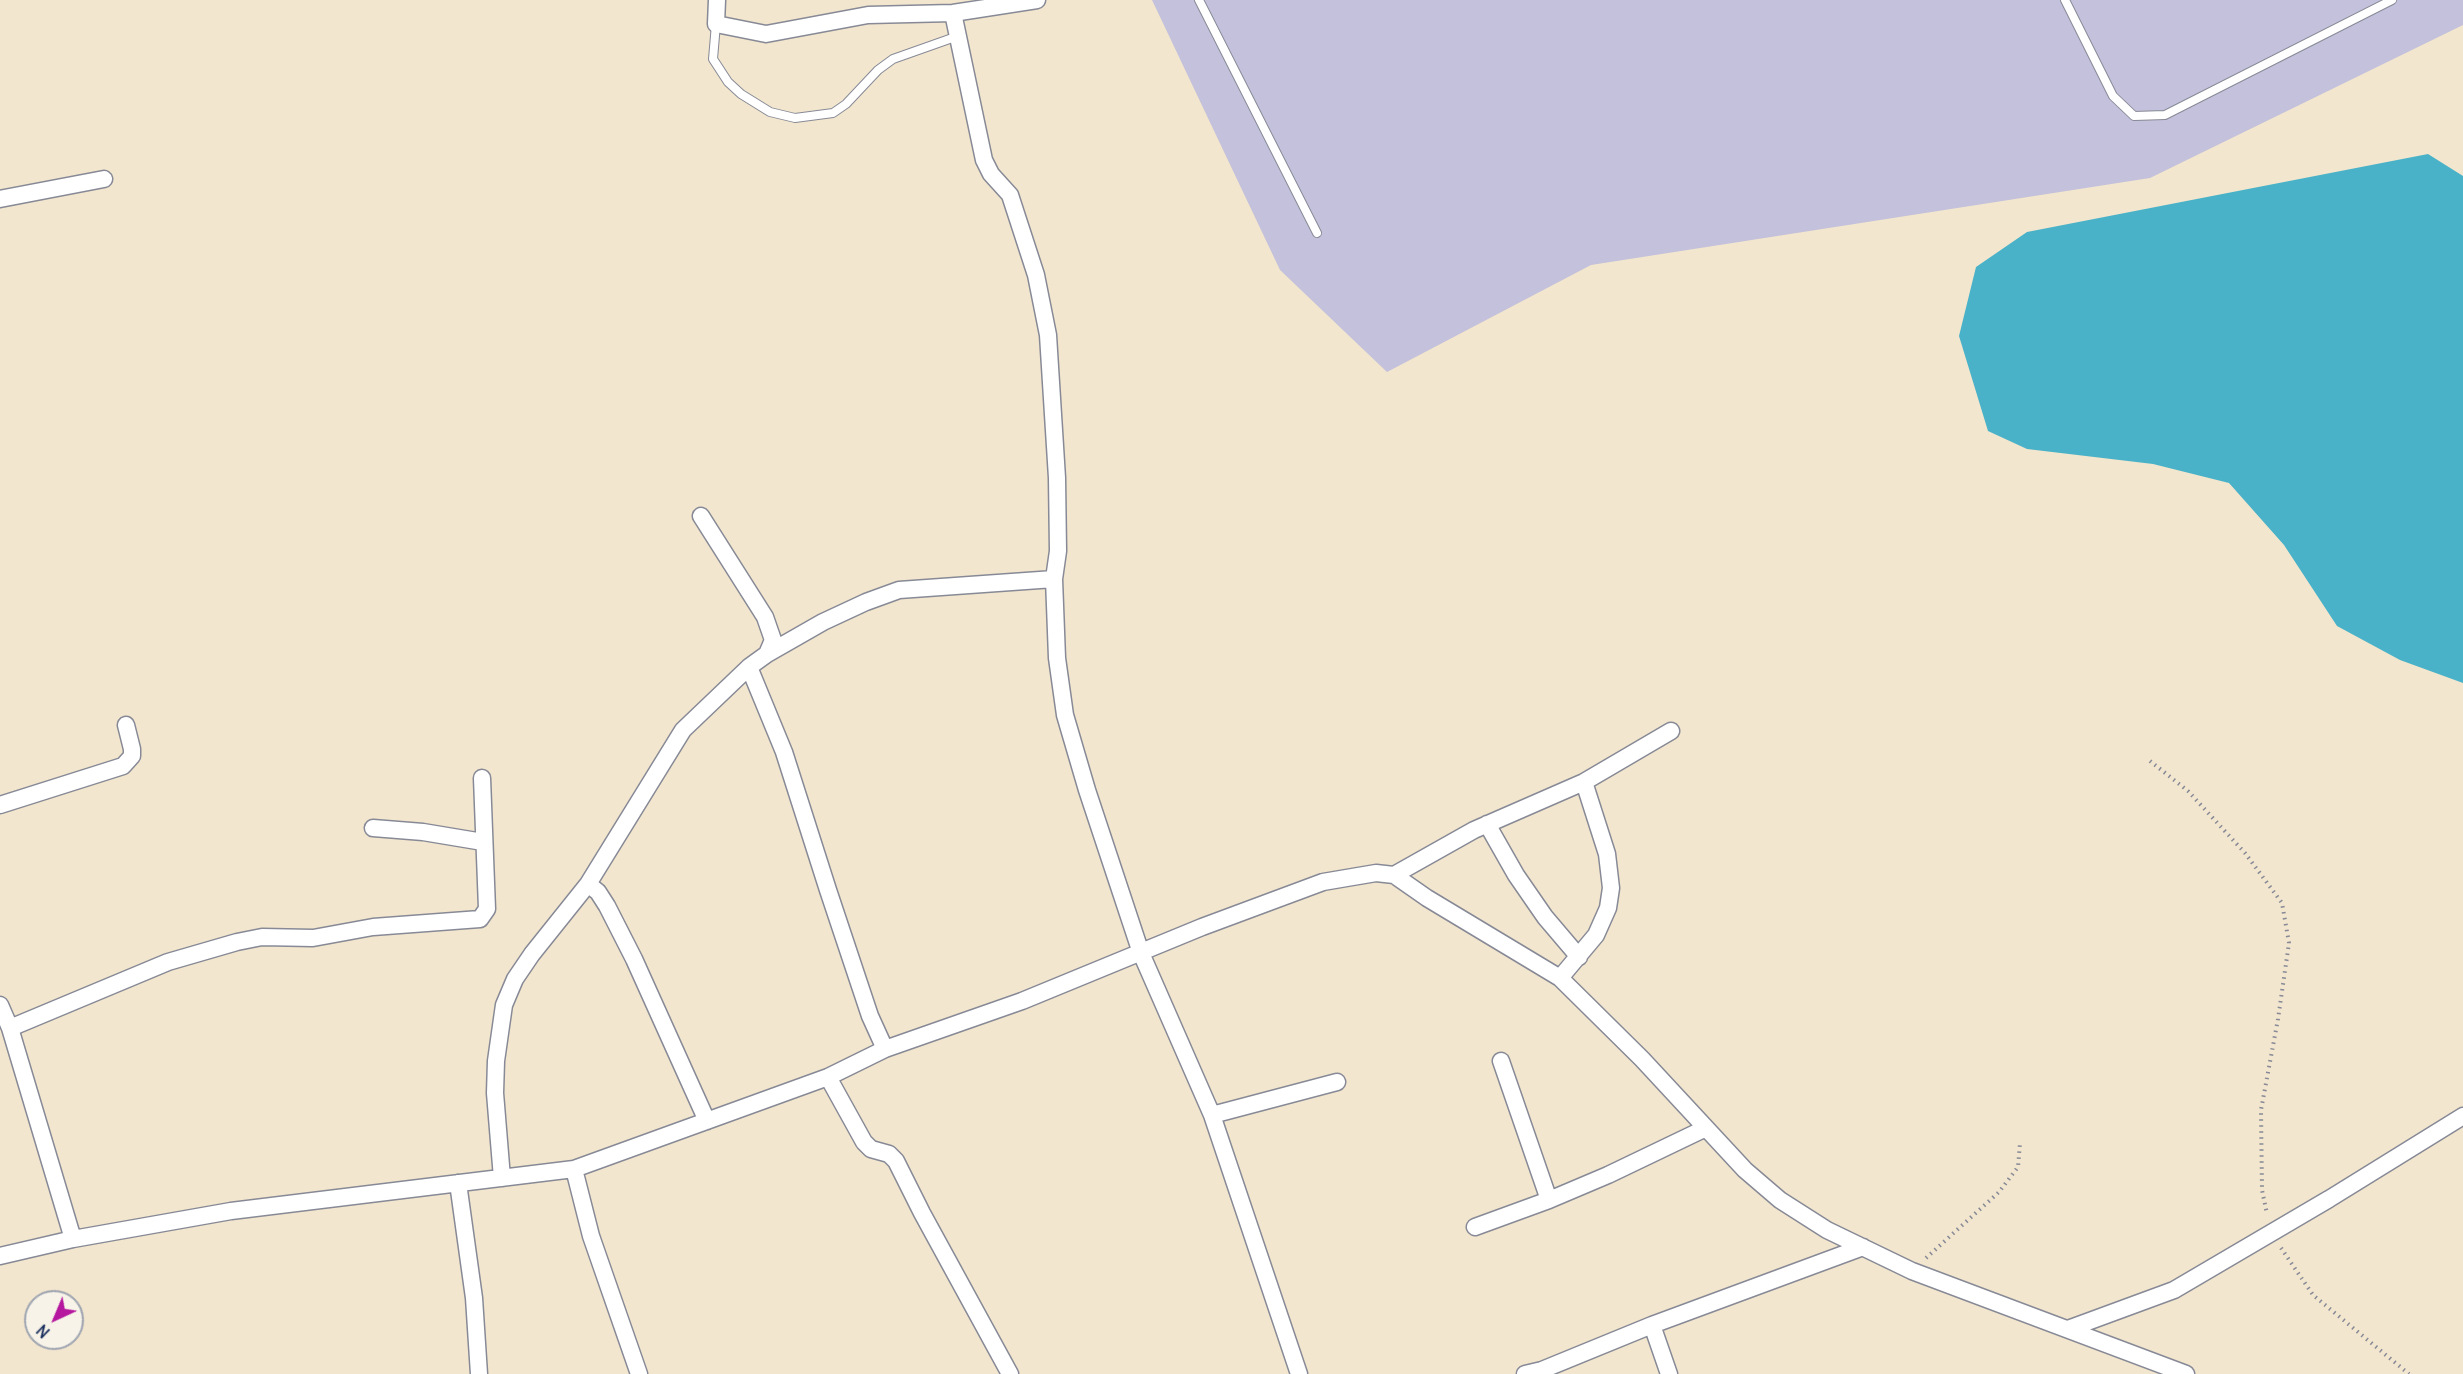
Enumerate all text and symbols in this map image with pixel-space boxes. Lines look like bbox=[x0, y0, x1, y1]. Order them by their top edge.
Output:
north arrow bbox=[24, 1290, 84, 1350]
text: N bbox=[32, 1320, 54, 1343]

